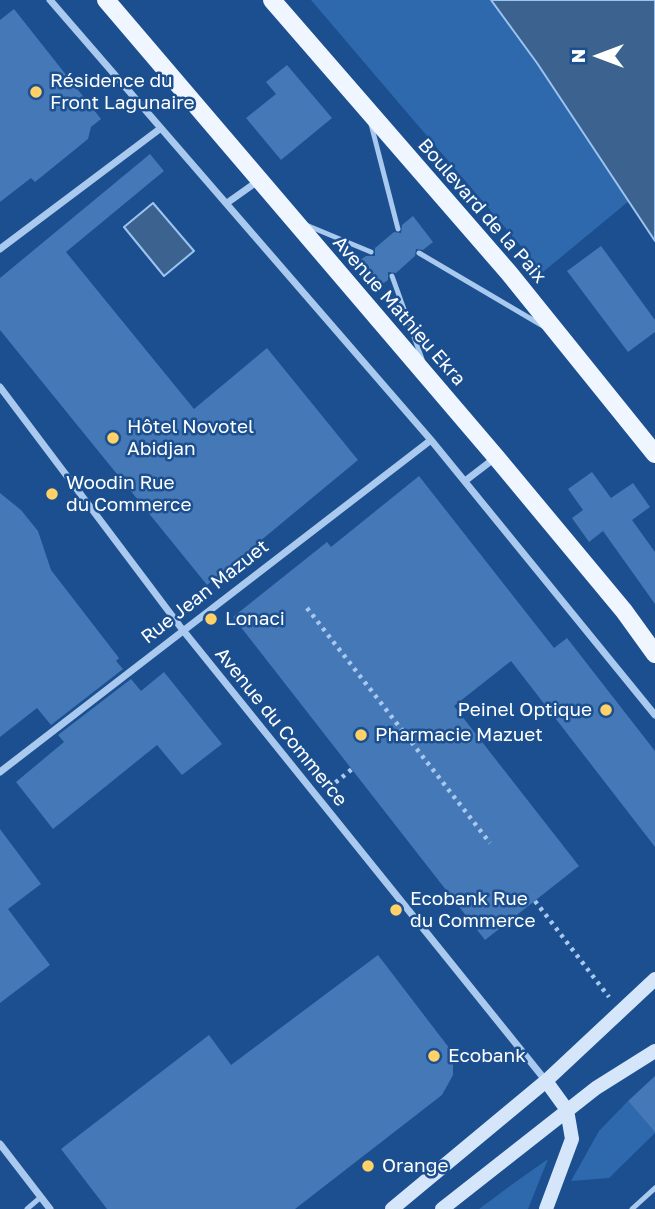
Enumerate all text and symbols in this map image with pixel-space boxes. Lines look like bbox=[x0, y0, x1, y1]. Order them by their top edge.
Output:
north arrow bbox=[564, 21, 634, 91]
text: N bbox=[566, 49, 589, 63]
place label: Résidence du Front Lagunaire bbox=[50, 70, 194, 114]
marker: Résidence du Front Lagunaire bbox=[28, 84, 44, 100]
street label: Boulevard de la Paix bbox=[413, 134, 551, 288]
street label: Avenue Mathieu Ekra bbox=[328, 232, 470, 390]
place label: Hôtel Novotel Abidjan bbox=[127, 416, 254, 460]
marker: Hôtel Novotel Abidjan bbox=[105, 430, 121, 446]
place label: Woodin Rue du Commerce bbox=[66, 472, 191, 516]
marker: Woodin Rue du Commerce bbox=[44, 486, 60, 502]
street label: Rue Jean Mazuet bbox=[137, 535, 273, 649]
place label: Lonaci bbox=[225, 608, 285, 630]
marker: Lonaci bbox=[203, 611, 219, 627]
street label: Avenue du Commerce bbox=[210, 643, 352, 811]
place label: Peinel Optique bbox=[457, 699, 592, 721]
marker: Peinel Optique bbox=[598, 702, 614, 718]
place label: Pharmacie Mazuet bbox=[375, 724, 543, 746]
marker: Pharmacie Mazuet bbox=[353, 727, 369, 743]
place label: Ecobank Rue du Commerce bbox=[410, 888, 535, 932]
marker: Ecobank Rue du Commerce bbox=[388, 902, 404, 918]
place label: Ecobank bbox=[448, 1045, 526, 1067]
marker: Ecobank bbox=[426, 1048, 442, 1064]
place label: Orange bbox=[382, 1155, 448, 1177]
marker: Orange bbox=[360, 1158, 376, 1174]

